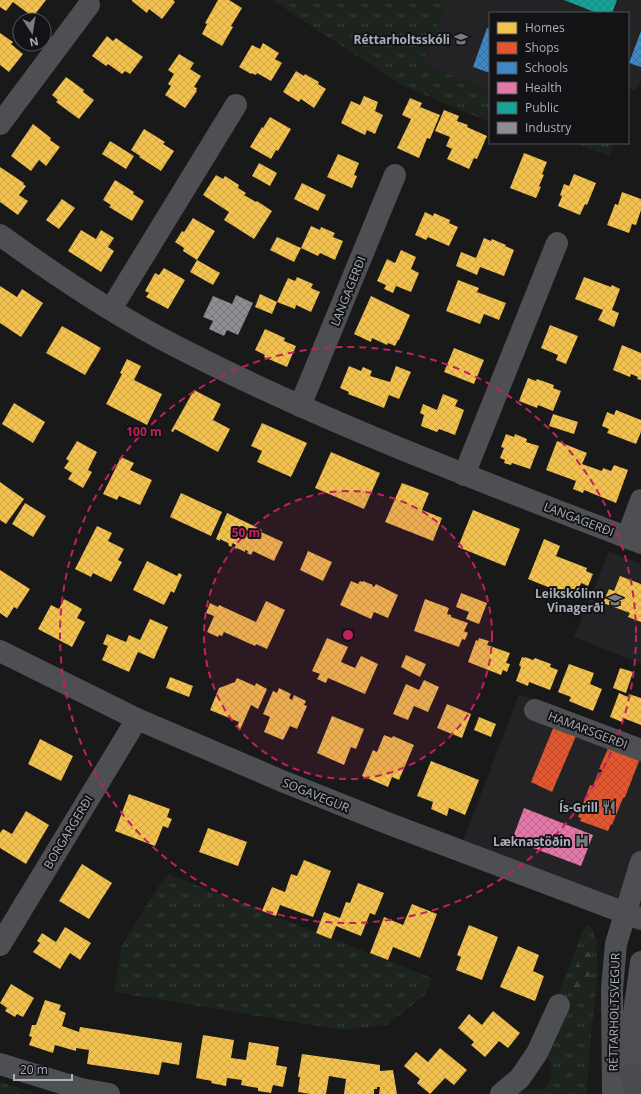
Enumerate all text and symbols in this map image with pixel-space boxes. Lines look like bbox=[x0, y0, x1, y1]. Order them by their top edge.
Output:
north arrow bbox=[12, 12, 52, 52]
legend bbox=[489, 12, 629, 144]
text: Homes bbox=[525, 19, 565, 36]
place label: Réttarholtsskóli bbox=[354, 31, 450, 48]
school or university icon: Réttarholtsskóli bbox=[453, 31, 469, 47]
text: N bbox=[28, 34, 40, 51]
text: Shops bbox=[525, 39, 560, 56]
text: Schools bbox=[525, 59, 568, 76]
text: Health bbox=[525, 79, 562, 96]
text: Public bbox=[525, 99, 559, 116]
text: Industry bbox=[525, 119, 572, 136]
street label: LANGAGERÐI bbox=[326, 253, 370, 329]
text: 100 m bbox=[126, 423, 162, 440]
street label: LANGAGERÐI bbox=[541, 498, 617, 540]
text: 50 m bbox=[232, 524, 260, 541]
place label: Leikskólinn Vinagerði bbox=[535, 585, 604, 616]
school or university icon: Leikskólinn Vinagerði bbox=[607, 592, 623, 608]
centre of rings bbox=[341, 628, 355, 642]
street label: HAMARSGERÐI bbox=[546, 707, 630, 753]
street label: SOGAVEGUR bbox=[280, 774, 353, 816]
street label: BORGARGERÐI bbox=[39, 792, 97, 872]
place label: Ís-Grill bbox=[559, 799, 598, 816]
restaurant icon: Ís-Grill bbox=[601, 799, 617, 815]
place label: Læknastöðin bbox=[493, 833, 571, 850]
hospital icon: Læknastöðin bbox=[574, 833, 590, 849]
street label: RÉTTARHOLTSVEGUR bbox=[604, 952, 624, 1071]
scale bar bbox=[14, 1056, 72, 1082]
text: 20 m bbox=[20, 1061, 48, 1078]

